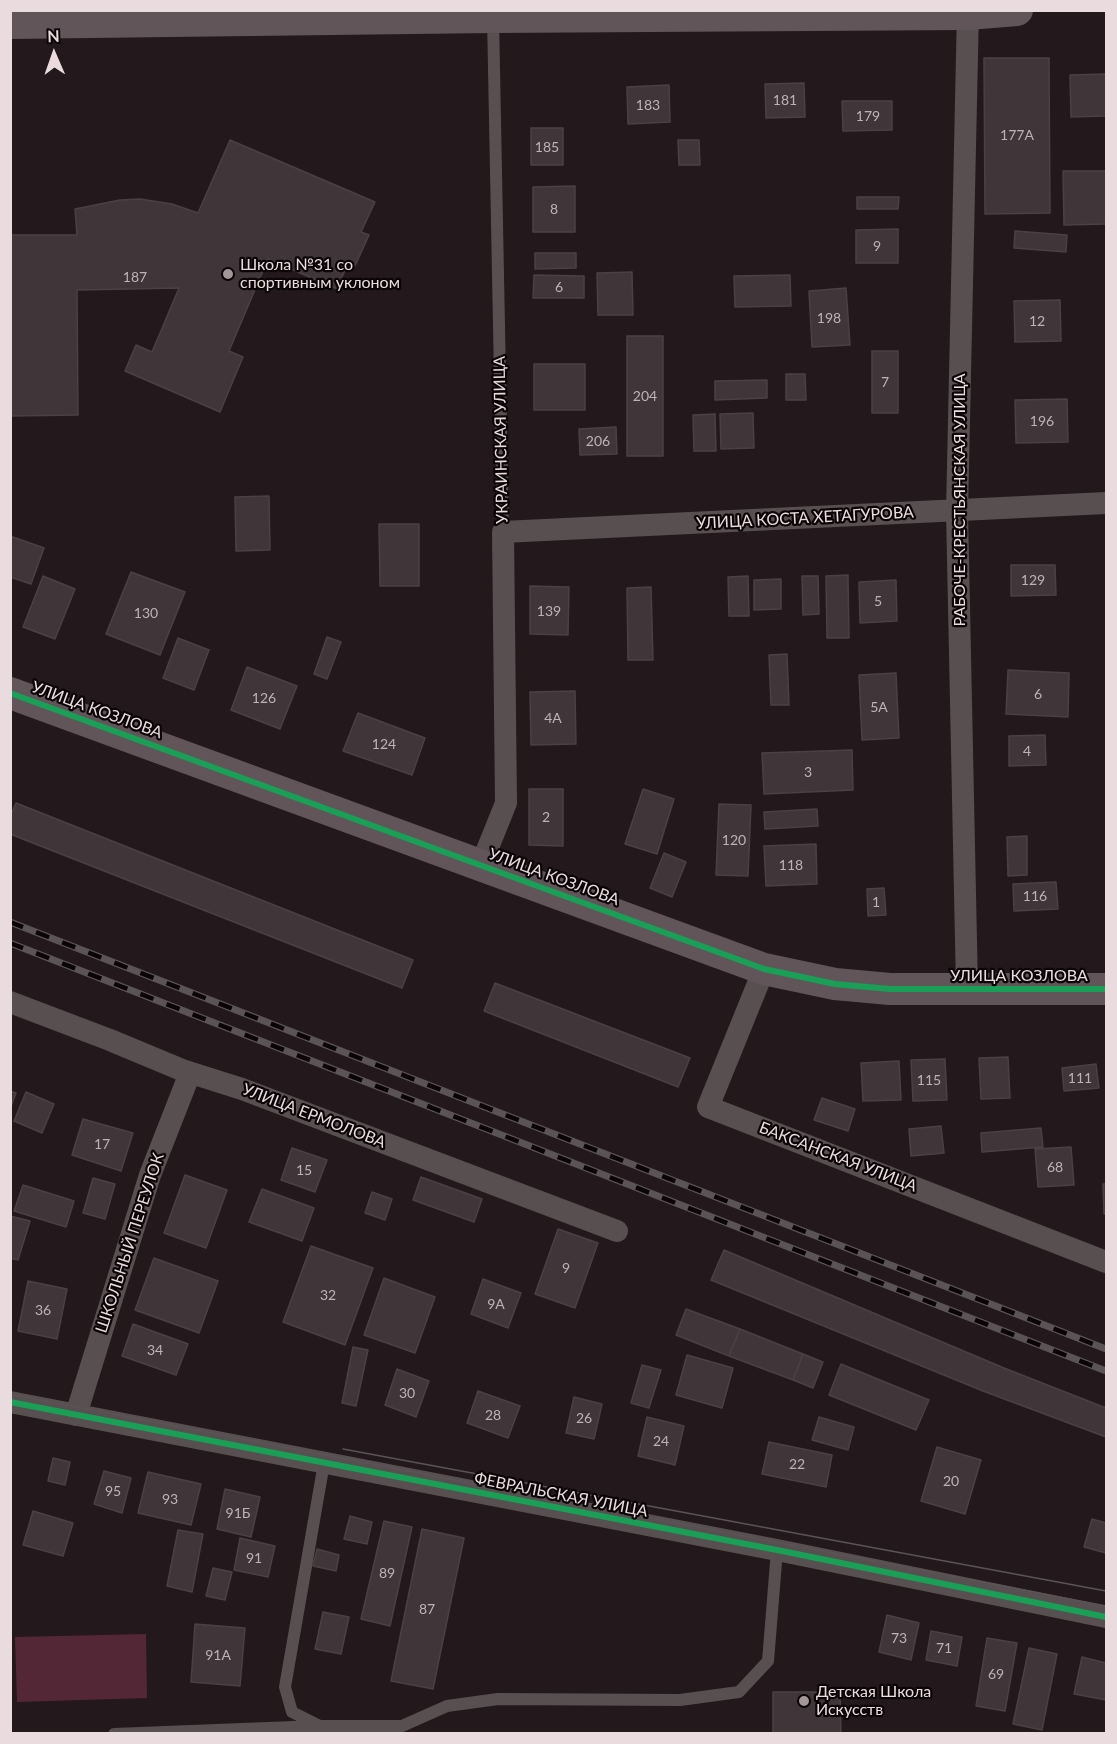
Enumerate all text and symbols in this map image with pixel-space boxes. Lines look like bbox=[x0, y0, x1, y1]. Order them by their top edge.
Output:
north arrow bbox=[24, 24, 84, 84]
text: N bbox=[47, 26, 60, 45]
house number: 181 bbox=[773, 92, 797, 108]
house number: 183 bbox=[636, 97, 660, 113]
house number: 179 bbox=[856, 108, 880, 124]
house number: 177А bbox=[1000, 127, 1034, 143]
house number: 185 bbox=[535, 139, 559, 155]
house number: 8 bbox=[550, 201, 558, 217]
house number: 9 bbox=[873, 238, 881, 254]
place label: Школа №31 со спортивным уклоном bbox=[240, 255, 400, 293]
marker: Школа №31 со спортивным уклоном bbox=[221, 267, 235, 281]
house number: 187 bbox=[123, 269, 147, 285]
house number: 6 bbox=[555, 279, 563, 295]
house number: 198 bbox=[817, 310, 841, 326]
house number: 12 bbox=[1029, 313, 1045, 329]
street label: УКРАИНСКАЯ УЛИЦА bbox=[490, 356, 512, 524]
street label: РАБОЧЕ-КРЕСТЬЯНСКАЯ УЛИЦА bbox=[950, 373, 970, 627]
house number: 7 bbox=[881, 374, 889, 390]
house number: 204 bbox=[633, 388, 657, 404]
house number: 196 bbox=[1030, 413, 1054, 429]
house number: 206 bbox=[586, 433, 610, 449]
street label: УЛИЦА КОСТА ХЕТАГУРОВА bbox=[696, 503, 914, 533]
house number: 129 bbox=[1021, 572, 1045, 588]
house number: 5 bbox=[874, 593, 882, 609]
house number: 139 bbox=[537, 603, 561, 619]
house number: 130 bbox=[134, 605, 158, 621]
street label: УЛИЦА КОЗЛОВА bbox=[29, 677, 165, 743]
house number: 6 bbox=[1034, 686, 1042, 702]
house number: 126 bbox=[252, 690, 276, 706]
house number: 5А bbox=[870, 699, 888, 715]
house number: 4А bbox=[544, 710, 562, 726]
house number: 124 bbox=[372, 736, 396, 752]
house number: 4 bbox=[1023, 743, 1031, 759]
house number: 3 bbox=[804, 764, 812, 780]
house number: 2 bbox=[542, 809, 550, 825]
house number: 120 bbox=[722, 832, 746, 848]
street label: УЛИЦА КОЗЛОВА bbox=[486, 844, 622, 910]
house number: 118 bbox=[779, 857, 803, 873]
house number: 116 bbox=[1023, 888, 1047, 904]
house number: 1 bbox=[872, 894, 880, 910]
street label: УЛИЦА КОЗЛОВА bbox=[950, 966, 1088, 986]
house number: 111 bbox=[1068, 1070, 1092, 1086]
house number: 115 bbox=[917, 1072, 941, 1088]
street label: УЛИЦА ЕРМОЛОВА bbox=[240, 1080, 388, 1152]
street label: БАКСАНСКАЯ УЛИЦА bbox=[756, 1118, 920, 1196]
house number: 17 bbox=[94, 1136, 110, 1152]
street label: ШКОЛЬНЫЙ ПЕРЕУЛОК bbox=[92, 1151, 168, 1335]
house number: 68 bbox=[1047, 1159, 1063, 1175]
house number: 15 bbox=[296, 1162, 312, 1178]
house number: 9 bbox=[562, 1260, 570, 1276]
house number: 32 bbox=[320, 1287, 336, 1303]
house number: 9А bbox=[487, 1296, 505, 1312]
house number: 36 bbox=[35, 1302, 51, 1318]
house number: 34 bbox=[147, 1342, 163, 1358]
house number: 30 bbox=[399, 1385, 415, 1401]
house number: 28 bbox=[485, 1407, 501, 1423]
house number: 26 bbox=[576, 1410, 592, 1426]
house number: 24 bbox=[653, 1433, 669, 1449]
house number: 22 bbox=[789, 1456, 805, 1472]
street label: ФЕВРАЛЬСКАЯ УЛИЦА bbox=[473, 1469, 649, 1521]
house number: 20 bbox=[943, 1473, 959, 1489]
house number: 95 bbox=[105, 1483, 121, 1499]
house number: 93 bbox=[162, 1491, 178, 1507]
house number: 91Б bbox=[226, 1505, 250, 1521]
house number: 91 bbox=[246, 1550, 262, 1566]
house number: 89 bbox=[379, 1565, 395, 1581]
house number: 87 bbox=[419, 1601, 435, 1617]
house number: 73 bbox=[891, 1630, 907, 1646]
house number: 71 bbox=[936, 1640, 952, 1656]
house number: 91А bbox=[205, 1647, 231, 1663]
house number: 69 bbox=[988, 1666, 1004, 1682]
place label: Детская Школа Искусств bbox=[816, 1682, 931, 1720]
marker: Детская Школа Искусств bbox=[797, 1694, 811, 1708]

